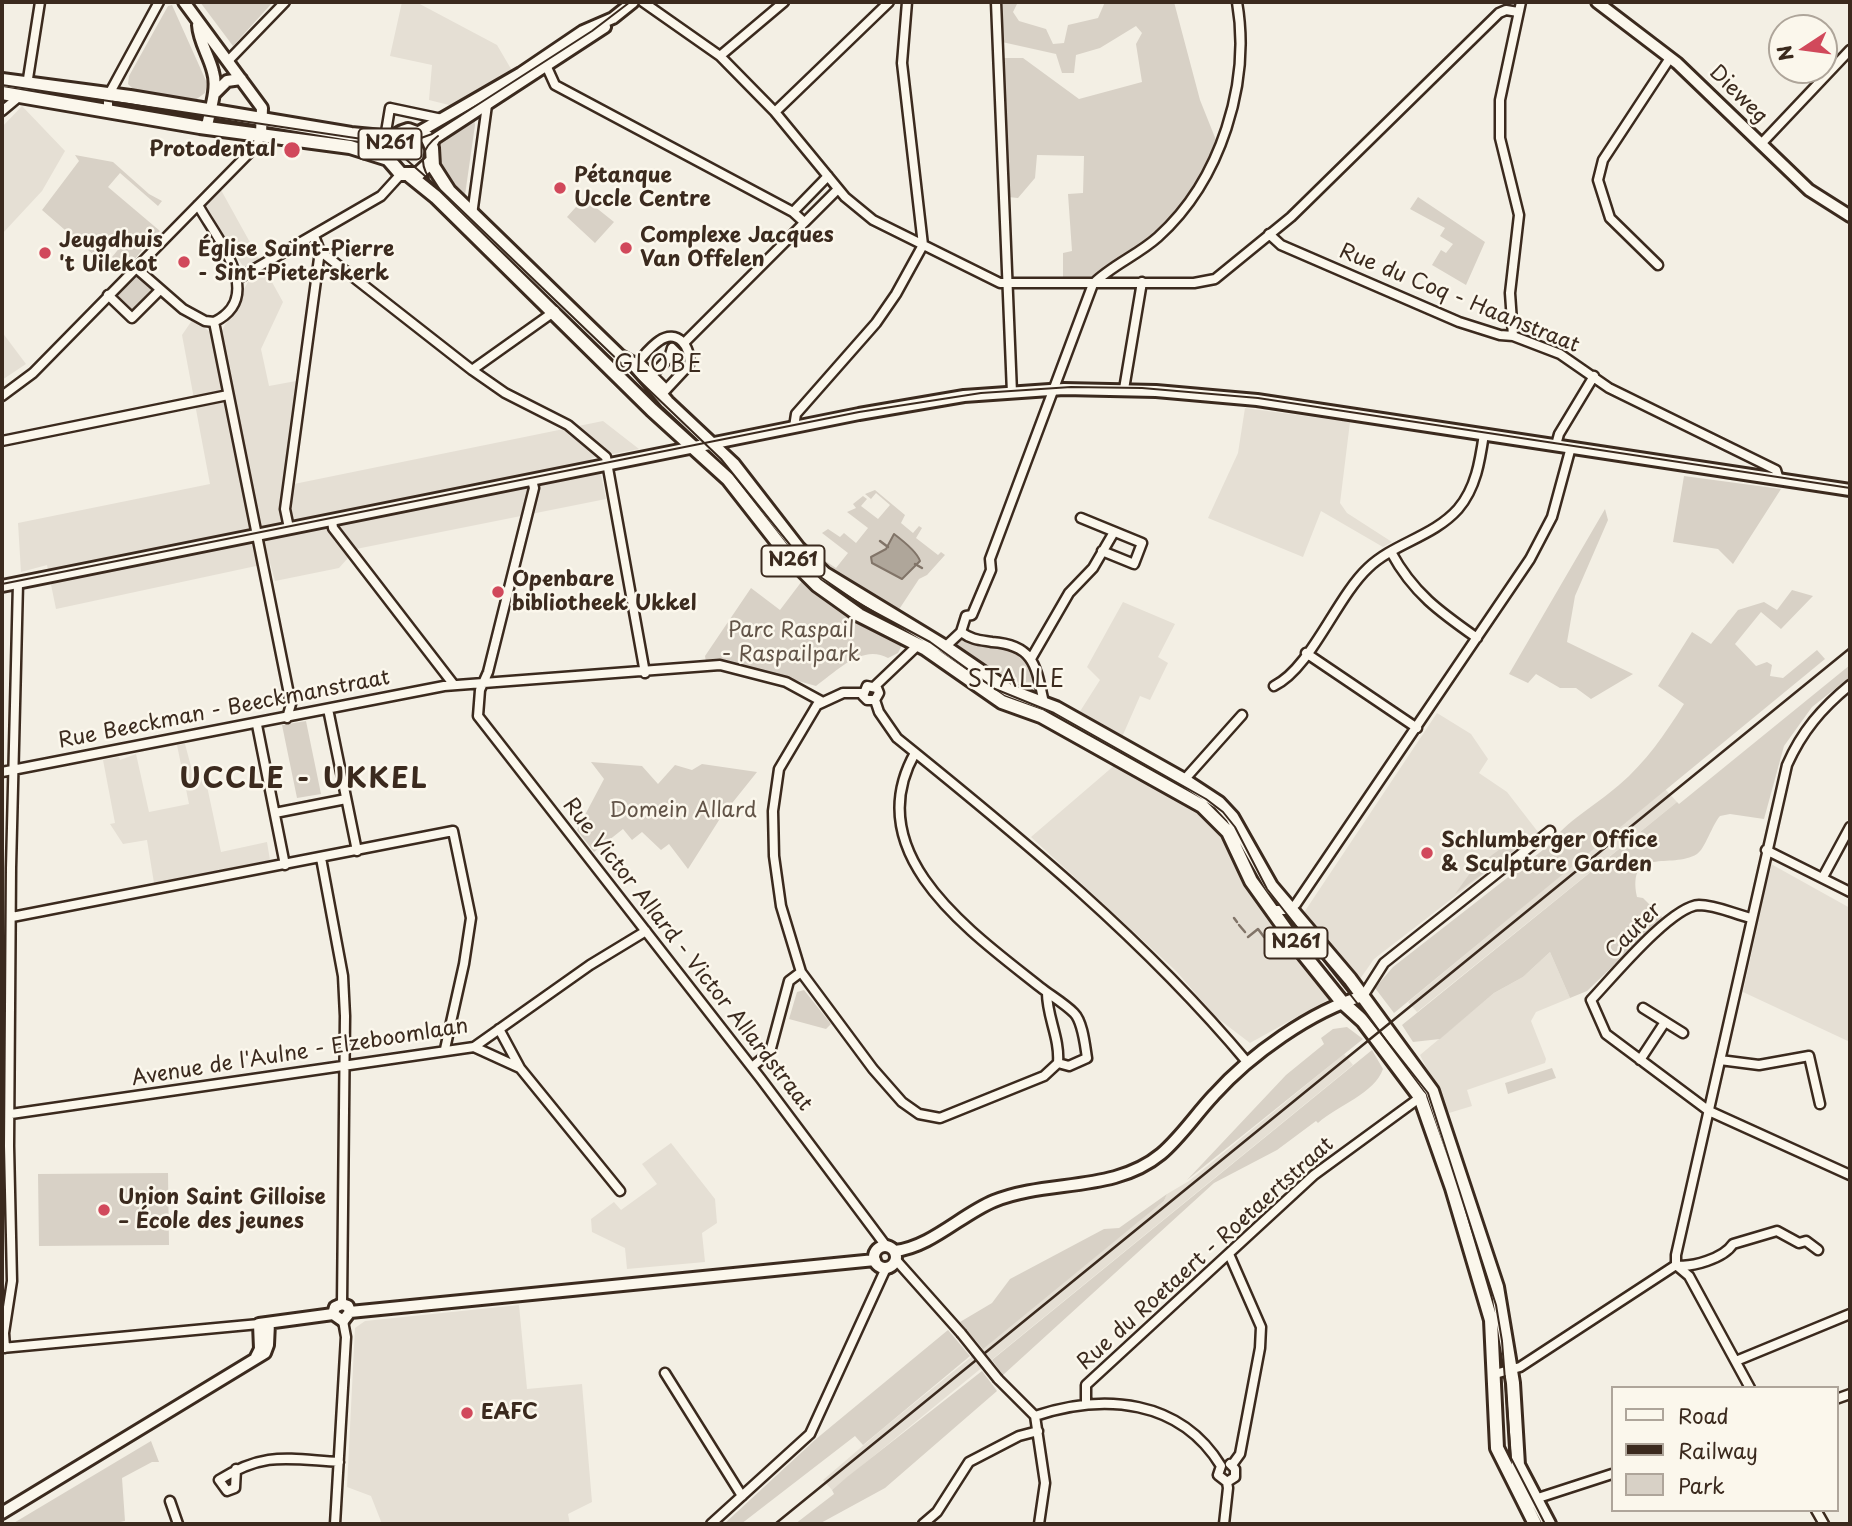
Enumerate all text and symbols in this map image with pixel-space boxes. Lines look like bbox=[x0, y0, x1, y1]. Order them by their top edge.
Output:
north arrow bbox=[1768, 14, 1838, 84]
text: N bbox=[1769, 43, 1800, 64]
street label: Dieweg bbox=[1703, 60, 1773, 130]
road number: N261 bbox=[358, 128, 422, 160]
place label: Protodental bbox=[149, 137, 276, 163]
marker: Protodental bbox=[282, 140, 302, 160]
place label: Pétanque Uccle Centre bbox=[574, 163, 711, 213]
marker: Pétanque Uccle Centre bbox=[552, 180, 568, 196]
place label: Complexe Jacques Van Offelen bbox=[640, 223, 834, 273]
place label: Jeugdhuis 't Uilekot bbox=[59, 228, 163, 278]
place label: Église Saint-Pierre - Sint-Pieterskerk bbox=[198, 237, 394, 287]
street label: Rue du Coq - Haanstraat bbox=[1335, 239, 1583, 359]
marker: Complexe Jacques Van Offelen bbox=[618, 240, 634, 256]
marker: Jeugdhuis 't Uilekot bbox=[37, 245, 53, 261]
marker: Église Saint-Pierre - Sint-Pieterskerk bbox=[176, 254, 192, 270]
district label: GLOBE bbox=[616, 352, 702, 380]
road number: N261 bbox=[762, 546, 824, 576]
place label: Openbare bibliotheek Ukkel bbox=[512, 567, 696, 617]
marker: Openbare bibliotheek Ukkel bbox=[490, 584, 506, 600]
park label: Parc Raspail - Raspailpark bbox=[722, 618, 860, 668]
street label: Rue Beeckman - Beeckmanstraat bbox=[56, 665, 392, 755]
district label: STALLE bbox=[969, 667, 1065, 695]
district label: UCCLE - UKKEL bbox=[180, 763, 428, 797]
street label: Rue Victor Allard - Victor Allardstraat bbox=[557, 794, 817, 1116]
park label: Domein Allard bbox=[609, 798, 757, 824]
place label: Schlumberger Office & Sculpture Garden bbox=[1441, 828, 1658, 878]
marker: Schlumberger Office & Sculpture Garden bbox=[1419, 845, 1435, 861]
street label: Cauter bbox=[1600, 897, 1668, 965]
road number: N261 bbox=[1264, 928, 1328, 959]
street label: Avenue de l'Aulne - Elzeboomlaan bbox=[130, 1014, 470, 1092]
street label: Rue du Roetaert - Roetaertstraat bbox=[1073, 1132, 1339, 1376]
place label: Union Saint Gilloise – École des jeunes bbox=[118, 1185, 326, 1235]
marker: Union Saint Gilloise – École des jeunes bbox=[96, 1202, 112, 1218]
legend bbox=[1610, 1386, 1838, 1512]
text: Road bbox=[1678, 1399, 1729, 1431]
place label: EAFC bbox=[481, 1400, 538, 1426]
marker: EAFC bbox=[459, 1405, 475, 1421]
text: Railway bbox=[1678, 1434, 1758, 1466]
text: Park bbox=[1678, 1469, 1725, 1501]

